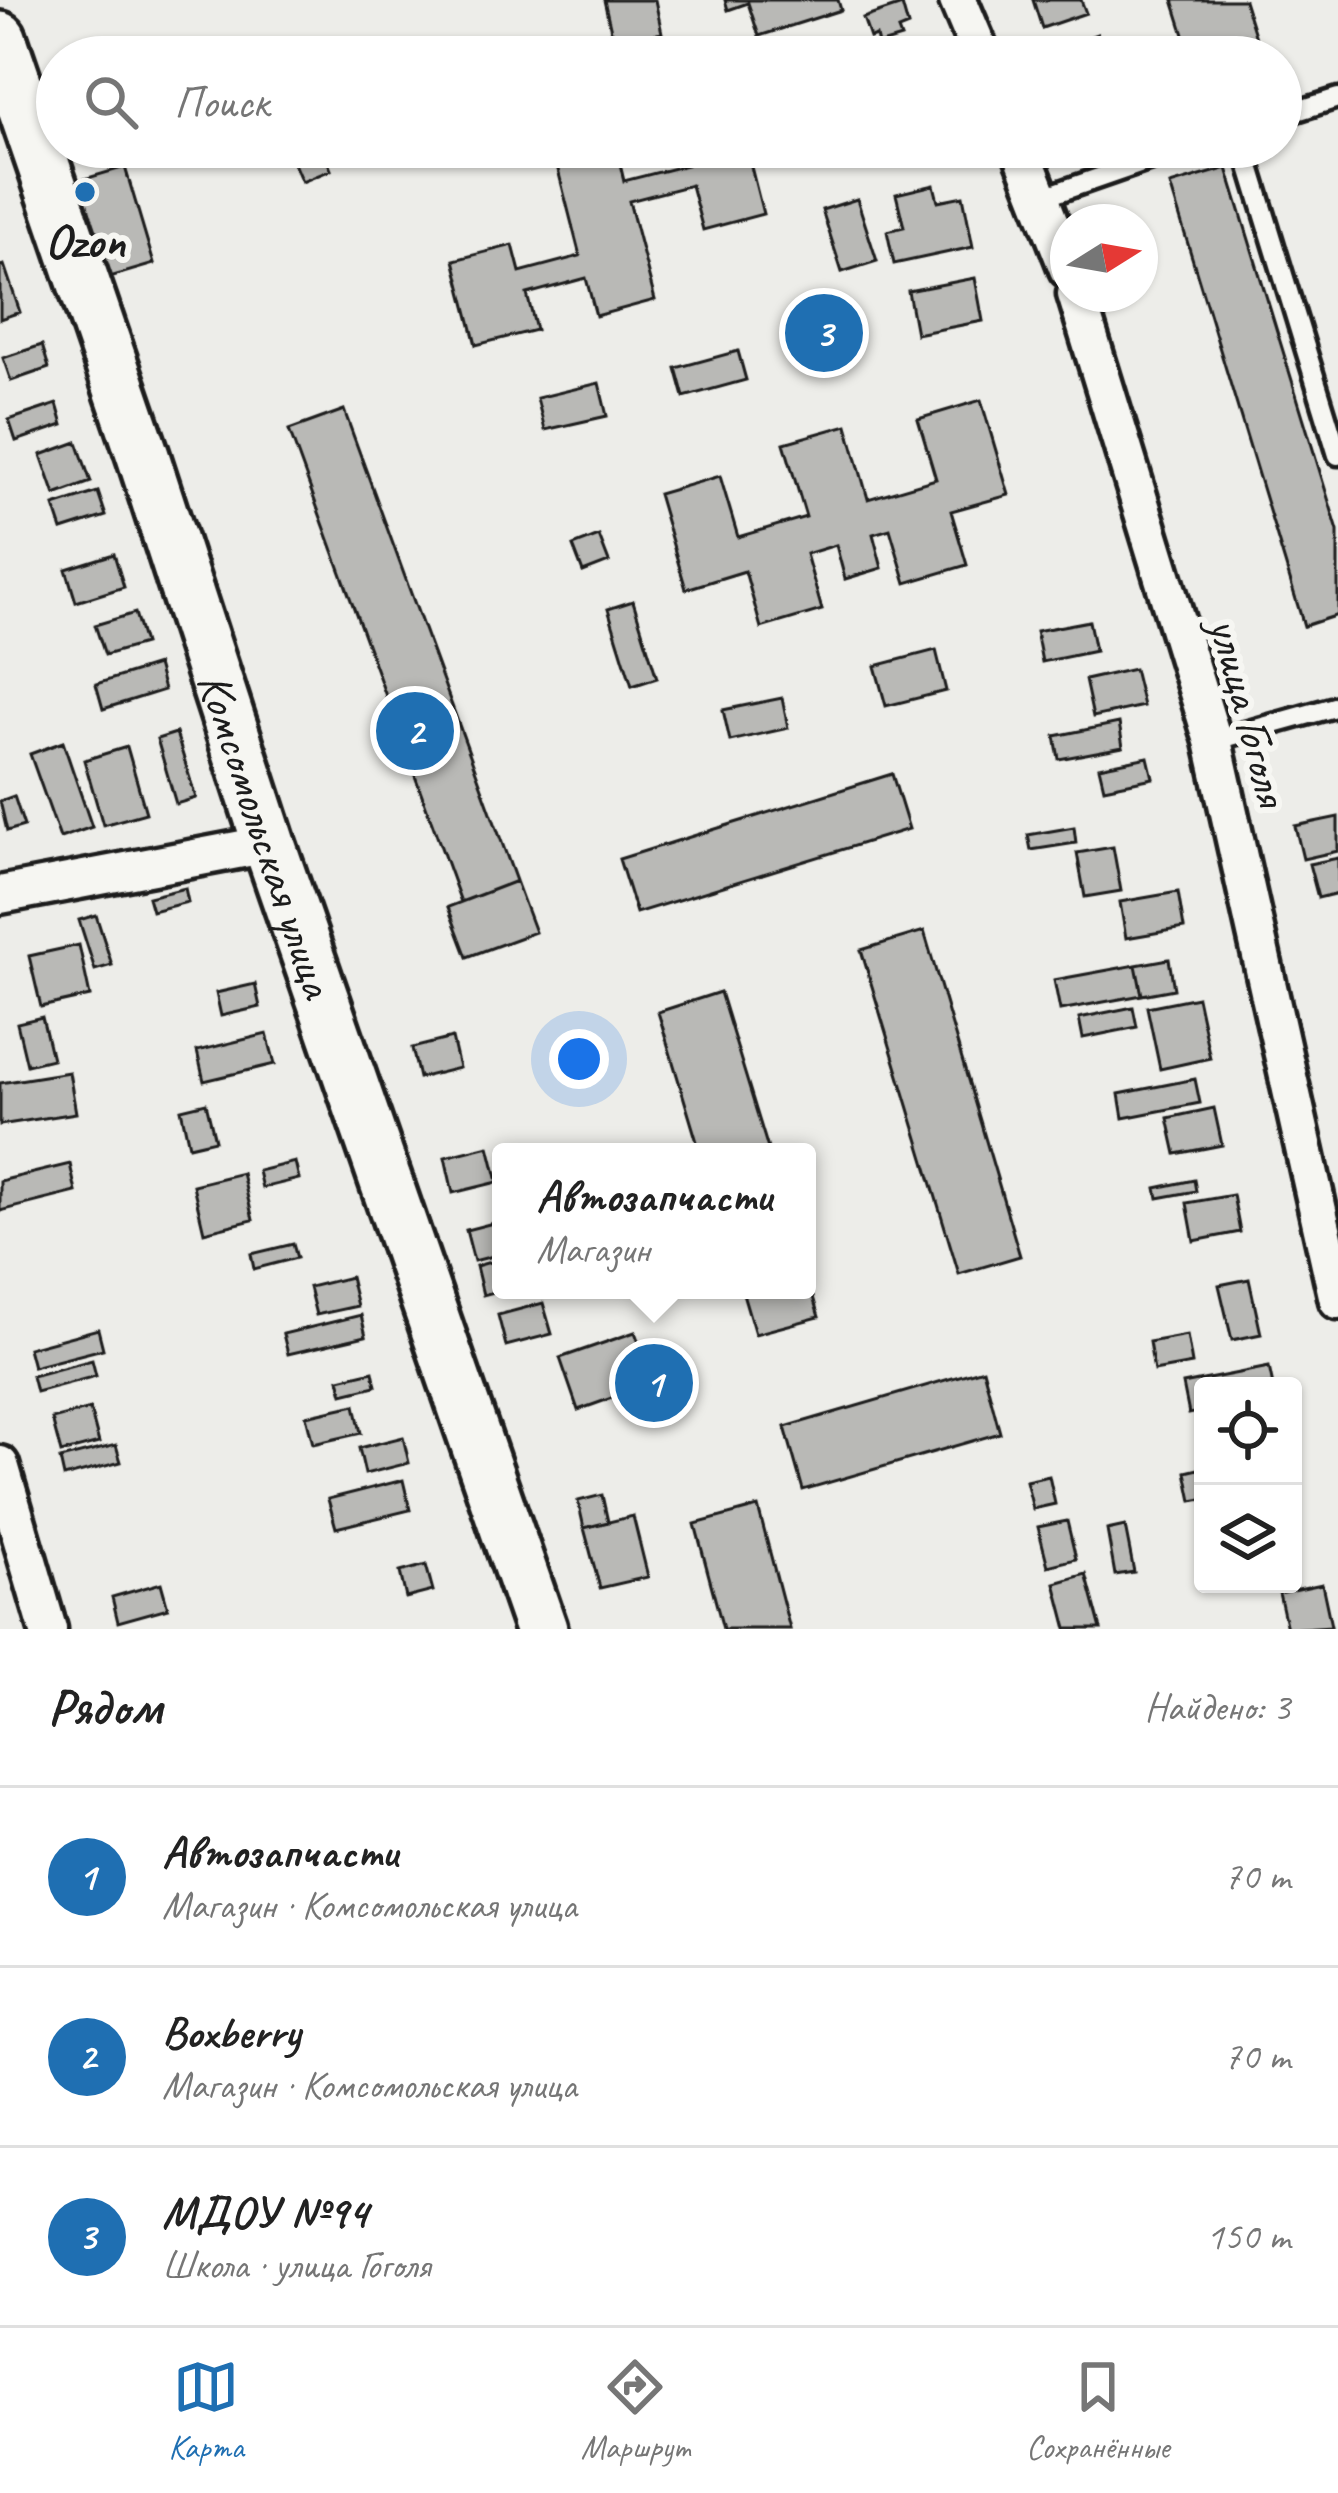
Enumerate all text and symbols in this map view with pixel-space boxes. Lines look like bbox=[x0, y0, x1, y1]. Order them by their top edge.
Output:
search box bbox=[36, 36, 1302, 168]
icon: search bbox=[78, 69, 144, 135]
text: Поиск bbox=[174, 74, 269, 131]
marker: Ozon bbox=[72, 179, 98, 205]
north arrow bbox=[1050, 204, 1158, 312]
place label: Ozon bbox=[45, 211, 126, 271]
pin: 3 bbox=[785, 288, 863, 378]
street label: улица Гоголя bbox=[1194, 608, 1304, 815]
street label: Комсомольская улица bbox=[184, 665, 350, 1007]
pin: 2 bbox=[376, 686, 454, 776]
your location bbox=[549, 1029, 609, 1089]
popup bbox=[492, 1143, 816, 1299]
text: Автозапчасти bbox=[536, 1168, 772, 1225]
text: Магазин bbox=[536, 1225, 650, 1274]
pin: 1 bbox=[615, 1338, 693, 1428]
map controls bbox=[1194, 1377, 1302, 1593]
button: locate bbox=[1194, 1377, 1302, 1485]
button: layers bbox=[1194, 1485, 1302, 1593]
text: Рядом bbox=[48, 1675, 162, 1739]
text: Найдено: 3 bbox=[1145, 1683, 1290, 1732]
text: Автозапчасти bbox=[162, 1824, 398, 1881]
text: 1 bbox=[78, 1852, 96, 1901]
text: 70 m bbox=[1224, 1852, 1290, 1901]
text: Магазин · Комсомольская улица bbox=[162, 1881, 577, 1930]
text: Boxberry bbox=[162, 2004, 300, 2061]
text: 2 bbox=[78, 2032, 96, 2081]
text: 70 m bbox=[1224, 2032, 1290, 2081]
text: Магазин · Комсомольская улица bbox=[162, 2061, 577, 2110]
text: МДОУ №94 bbox=[162, 2184, 368, 2241]
text: 3 bbox=[78, 2212, 96, 2261]
text: 150 m bbox=[1206, 2212, 1290, 2261]
text: Школа · улица Гоголя bbox=[162, 2241, 430, 2290]
tab: Карта bbox=[168, 2354, 244, 2468]
tab: Маршрут bbox=[581, 2354, 690, 2468]
tab: Сохранённые bbox=[1026, 2354, 1170, 2468]

